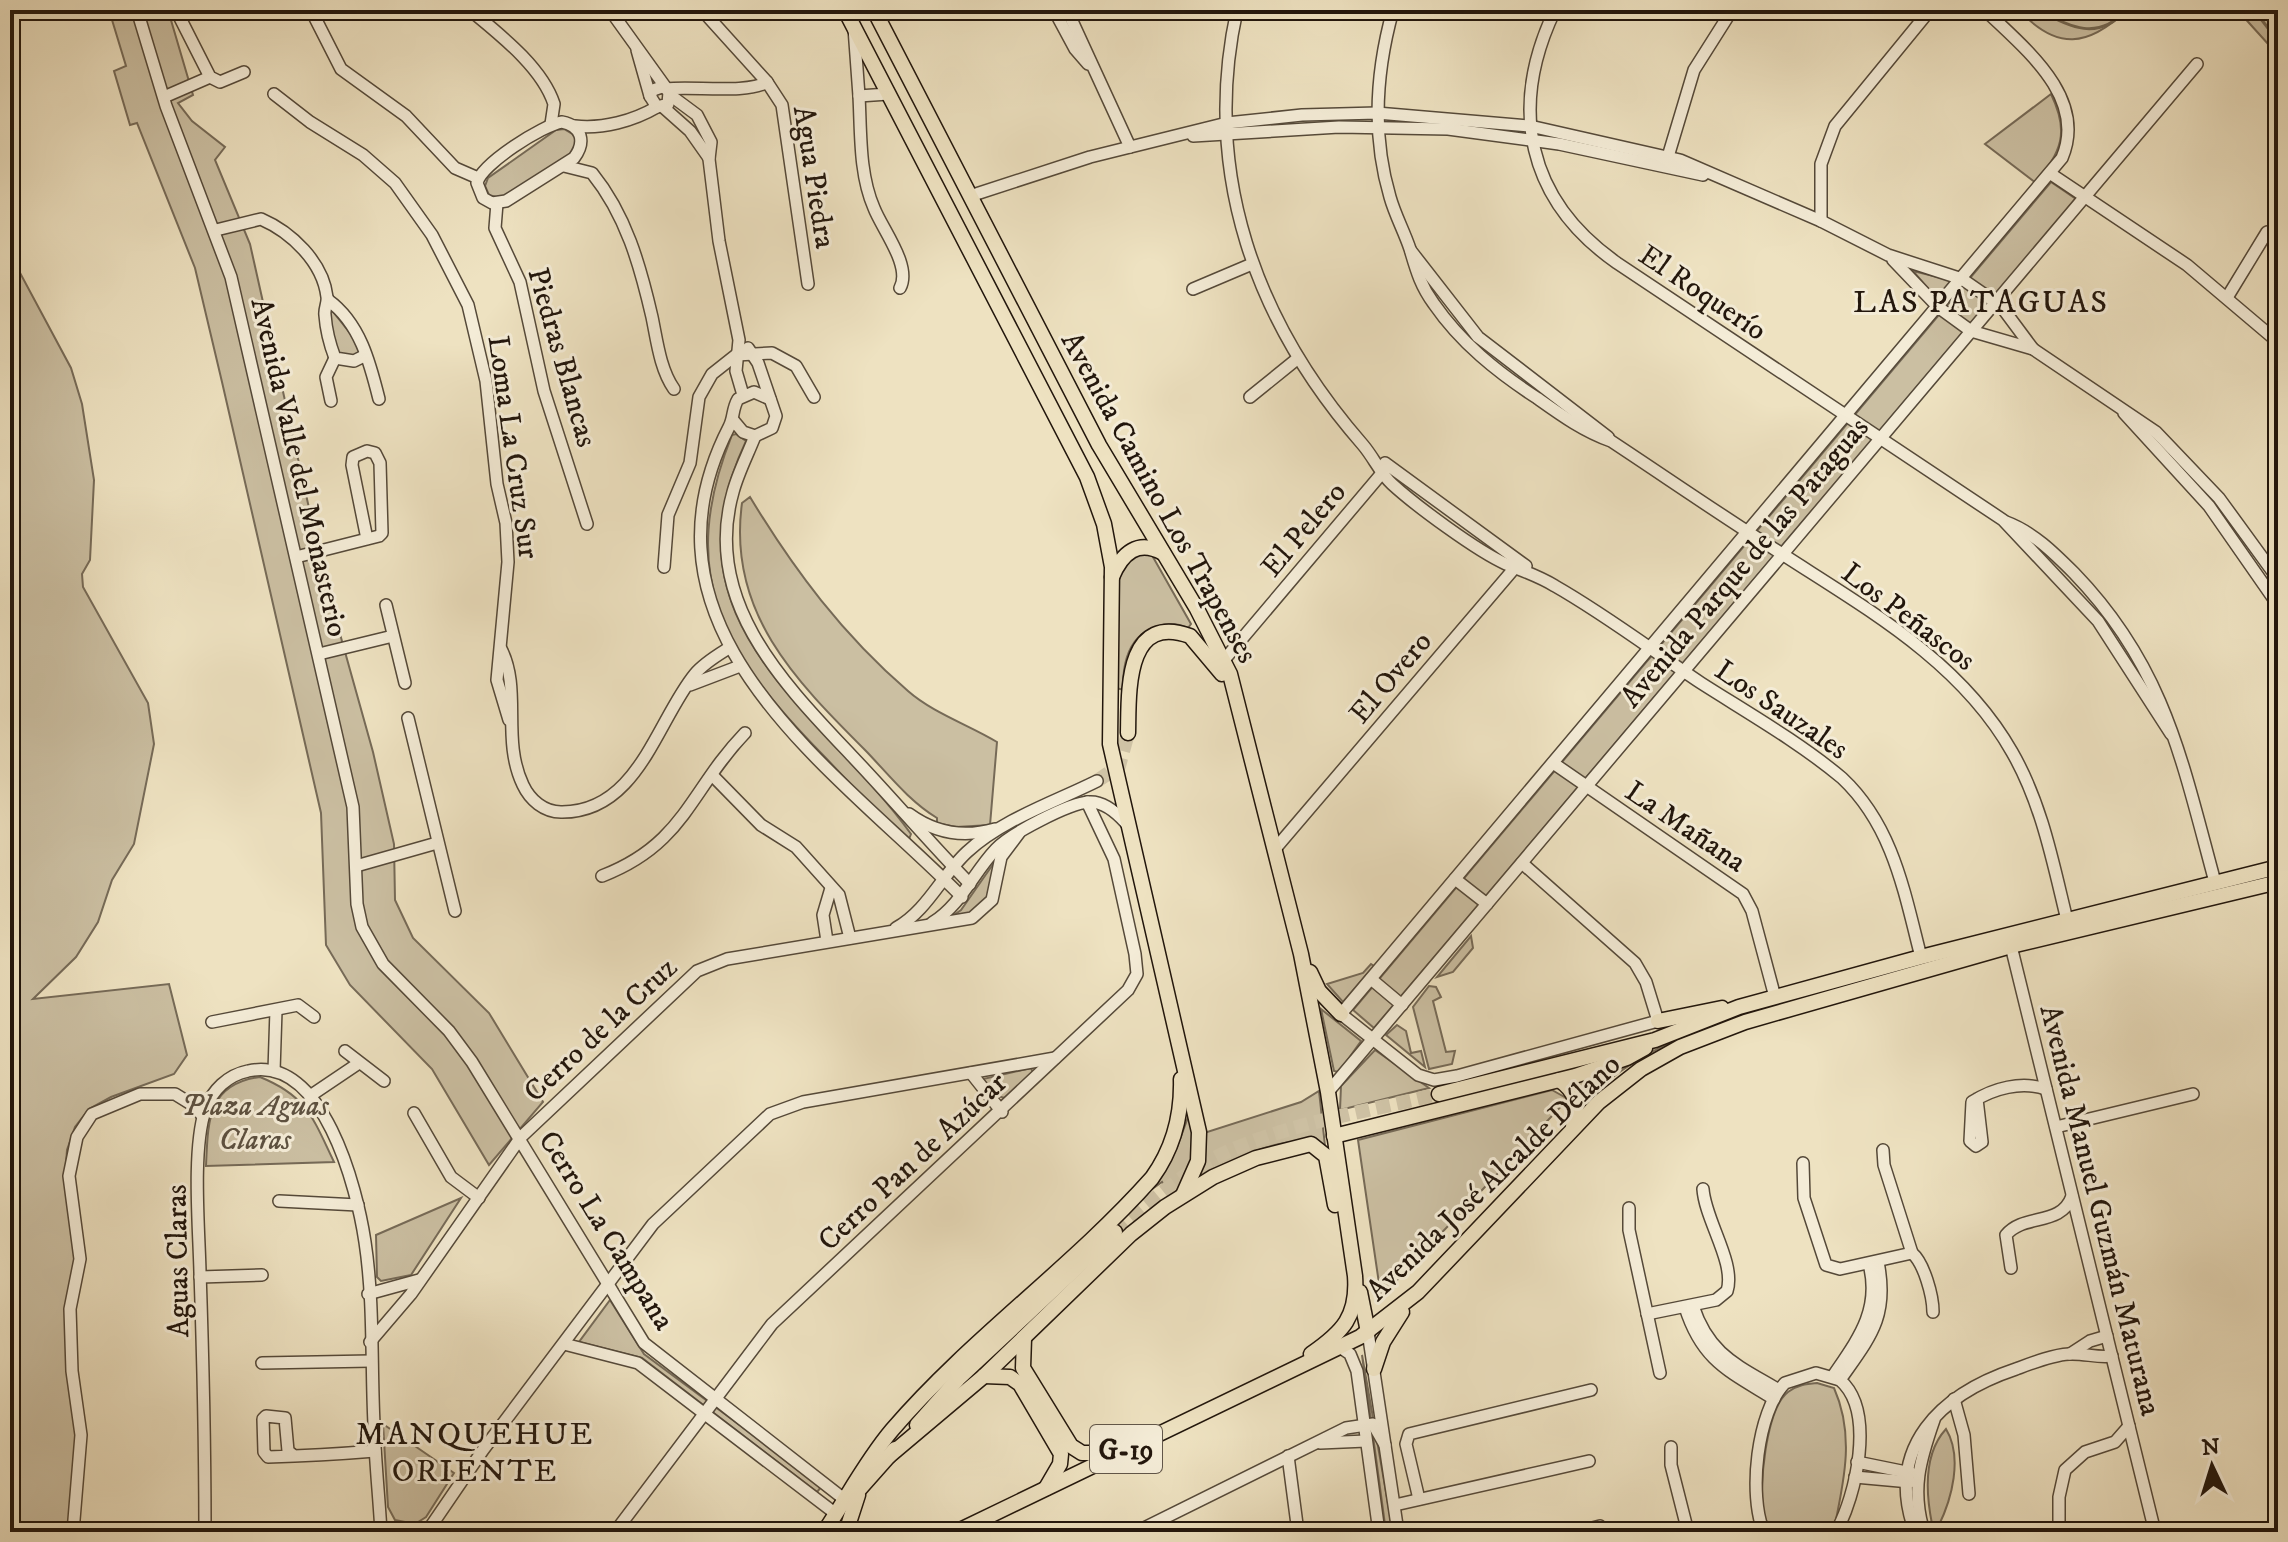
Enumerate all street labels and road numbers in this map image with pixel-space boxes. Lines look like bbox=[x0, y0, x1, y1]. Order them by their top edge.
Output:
street label: Agua Piedra bbox=[784, 103, 843, 251]
street label: El Roquerío bbox=[1631, 237, 1773, 349]
street label: Piedras Blancas bbox=[518, 264, 605, 451]
street label: Avenida Valle del Monasterio bbox=[242, 294, 356, 640]
street label: Avenida Camino Los Trapenses bbox=[1052, 326, 1265, 670]
street label: Loma La Cruz Sur bbox=[479, 333, 546, 561]
street label: Avenida Parque de las Pataguas bbox=[1613, 410, 1877, 716]
street label: El Pelero bbox=[1254, 475, 1355, 585]
street label: Los Peñascos bbox=[1834, 555, 1982, 680]
street label: El Overo bbox=[1342, 624, 1440, 732]
street label: Los Sauzales bbox=[1708, 652, 1855, 768]
street label: La Mañana bbox=[1618, 773, 1753, 881]
street label: Cerro de la Cruz bbox=[517, 950, 685, 1111]
street label: Avenida Manuel Guzmán Maturana bbox=[2031, 1001, 2169, 1420]
street label: Avenida José Alcalde Délano bbox=[1359, 1047, 1629, 1309]
street label: Cerro Pan de Azúcar bbox=[811, 1065, 1015, 1259]
street label: Cerro La Campana bbox=[530, 1124, 682, 1337]
street label: Aguas Claras bbox=[159, 1184, 198, 1338]
road number: G-19 bbox=[1090, 1425, 1162, 1473]

